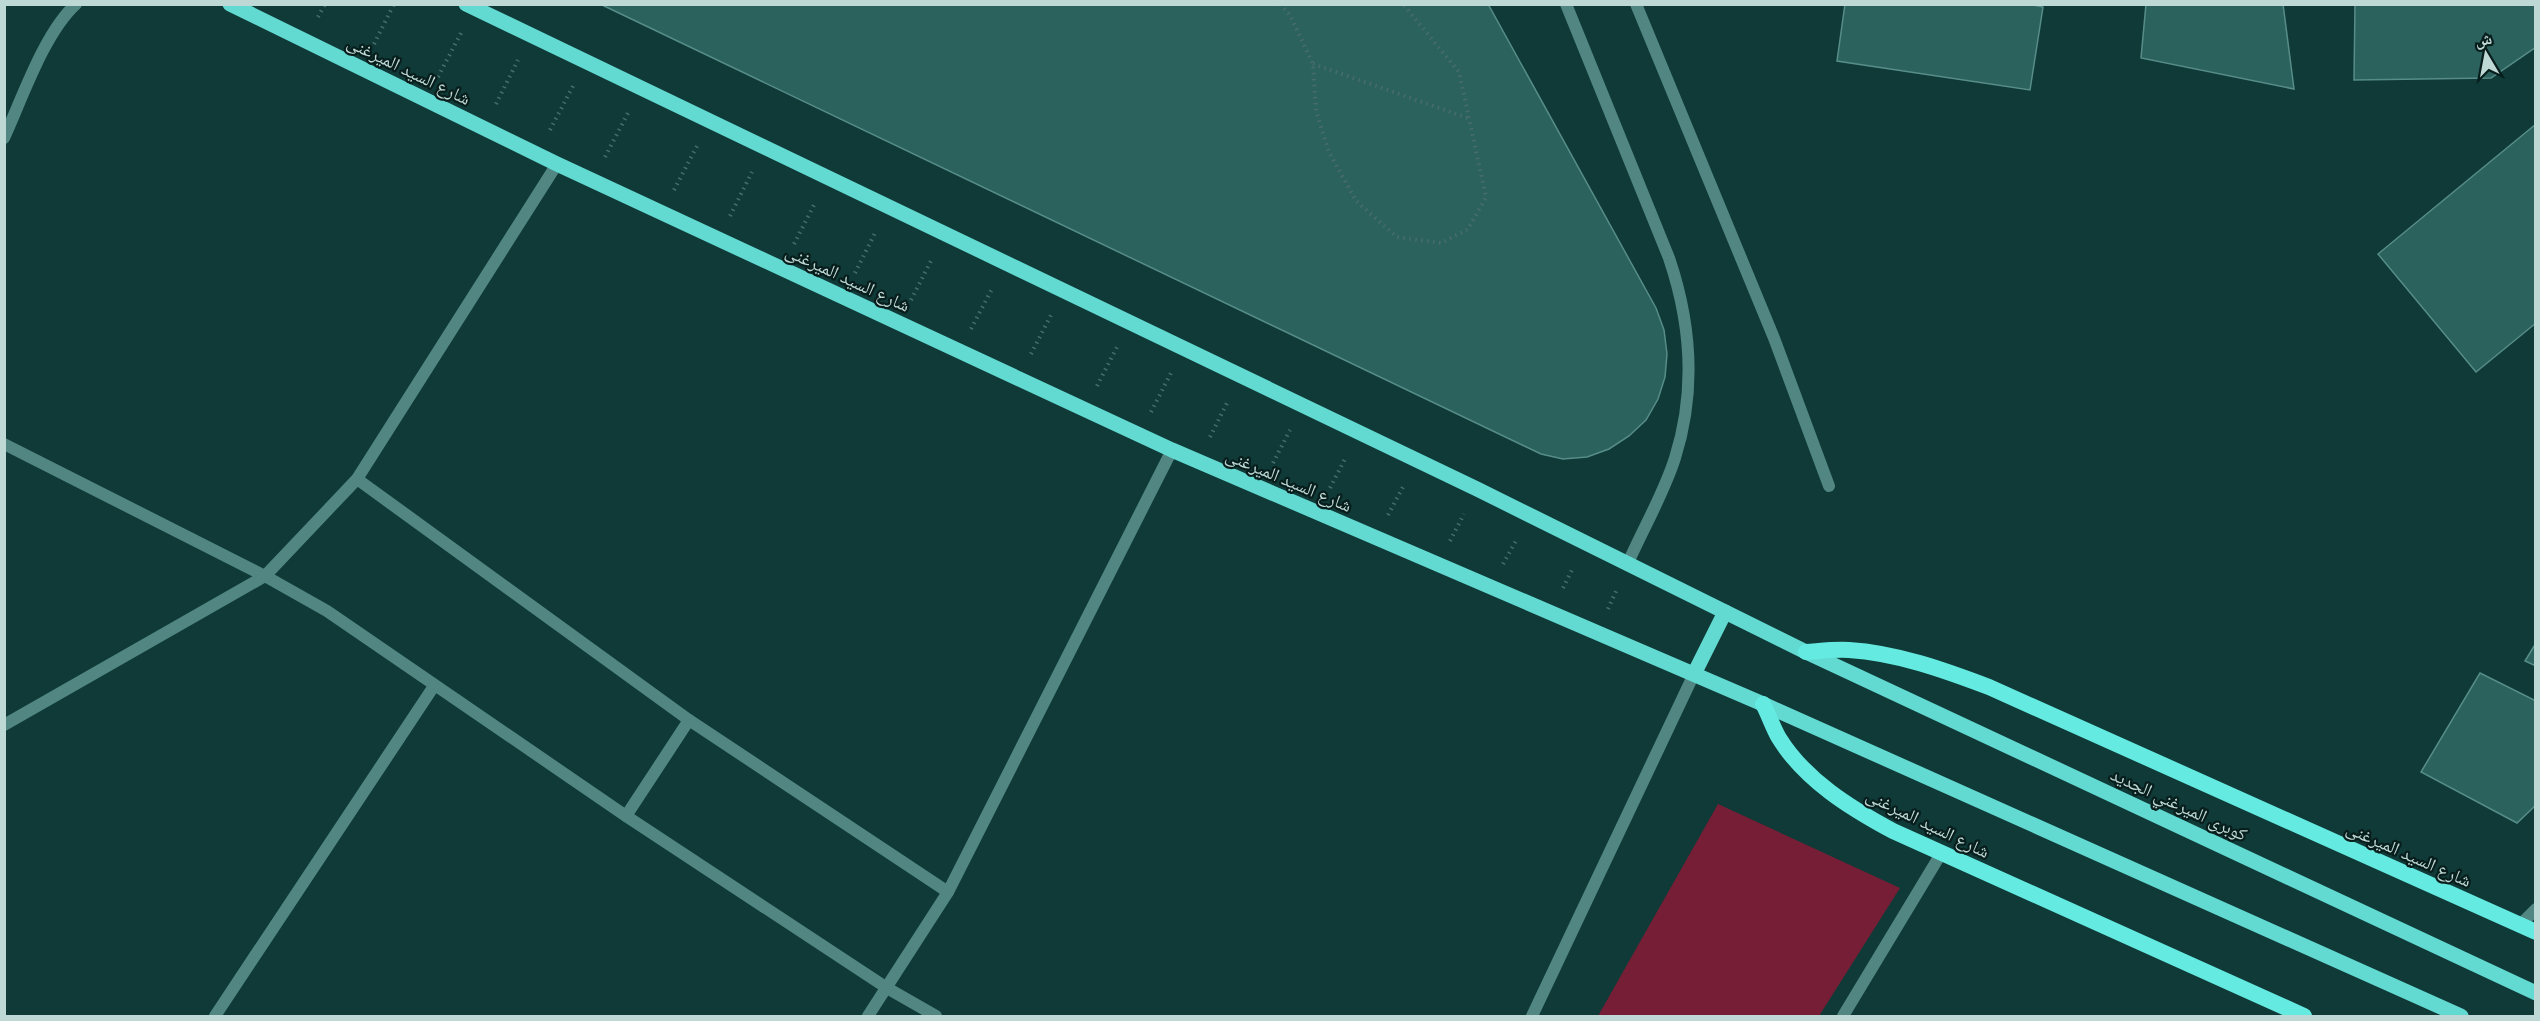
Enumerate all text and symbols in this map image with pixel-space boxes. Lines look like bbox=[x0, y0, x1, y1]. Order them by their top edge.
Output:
north arrow bbox=[2456, 24, 2516, 84]
text: ش bbox=[2473, 28, 2494, 52]
street label: شارع السيد الميرغنى bbox=[344, 30, 474, 110]
street label: شارع السيد الميرغنى bbox=[782, 239, 914, 317]
street label: شارع السيد الميرغنى bbox=[1223, 443, 1355, 517]
street label: كوبرى الميرغني الجديد bbox=[2106, 762, 2251, 849]
street label: شارع السيد الميرغنى bbox=[1863, 783, 1993, 863]
street label: شارع السيد الميرغنى bbox=[2343, 816, 2475, 892]

